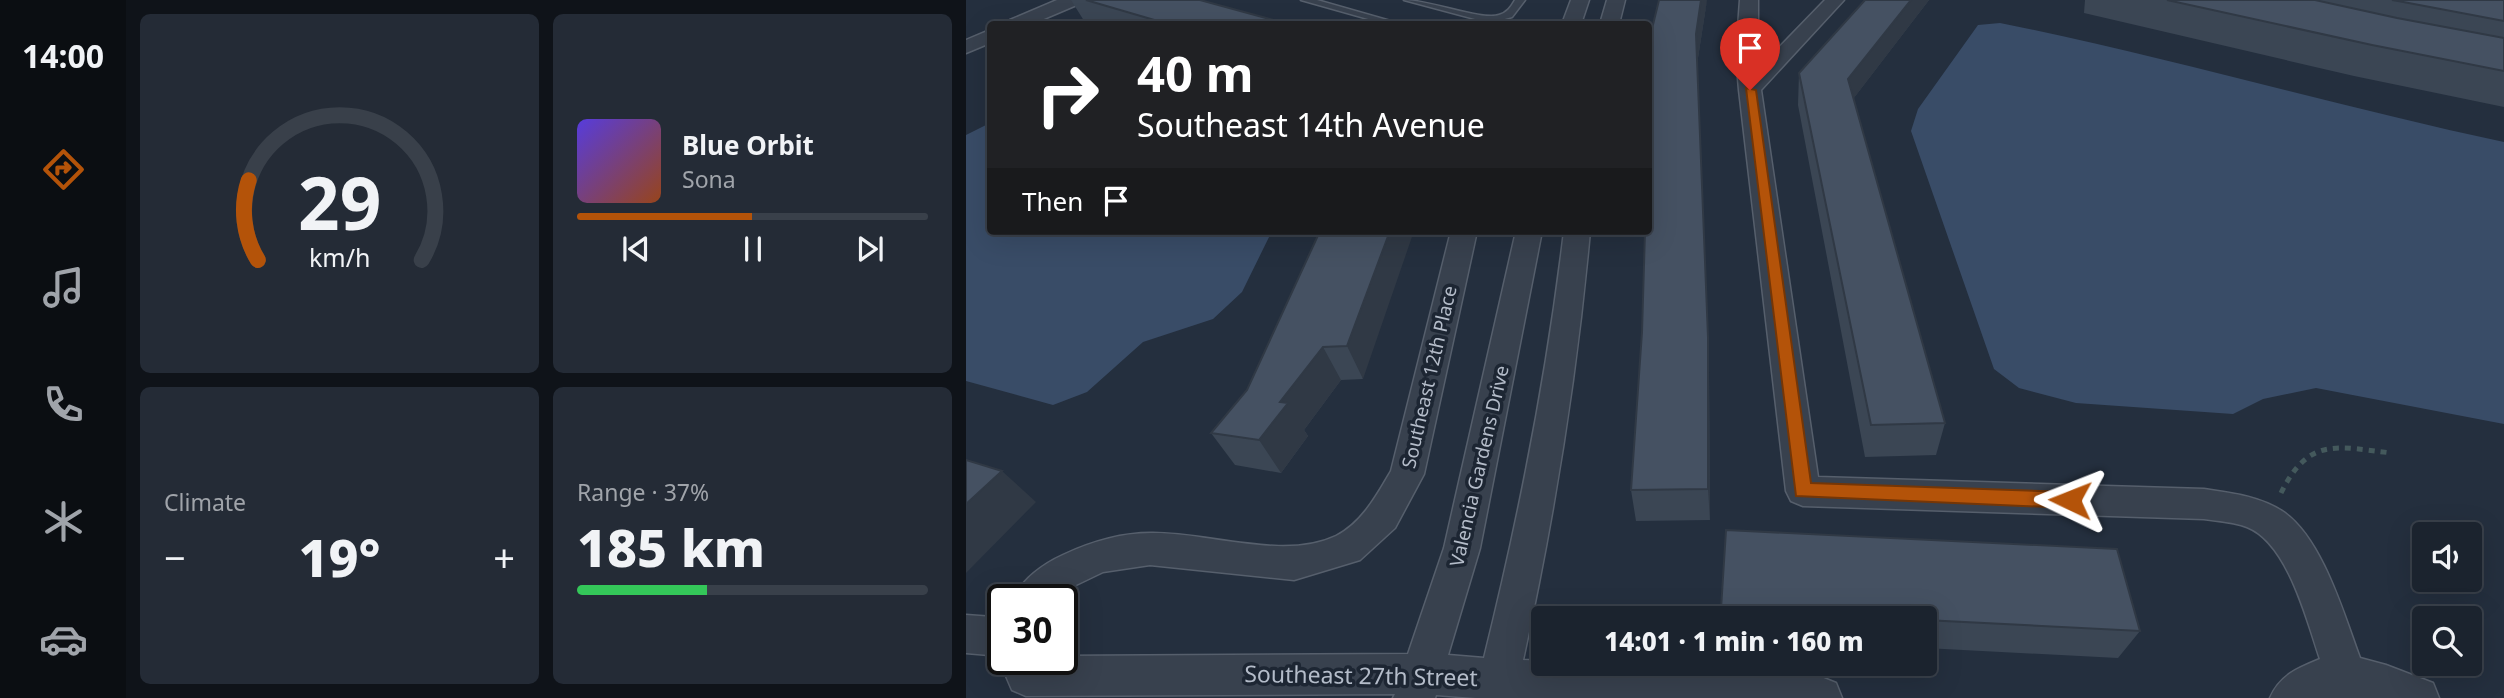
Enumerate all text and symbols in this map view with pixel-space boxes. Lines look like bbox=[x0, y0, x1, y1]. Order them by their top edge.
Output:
pin bbox=[1720, 18, 1780, 90]
icon: arrive bbox=[1731, 29, 1769, 67]
text: 14:00 bbox=[22, 34, 104, 77]
text: 40 m bbox=[1137, 40, 1254, 106]
icon: right bbox=[1022, 49, 1113, 140]
text: Southeast 14th Avenue bbox=[1137, 103, 1485, 146]
text: Blue Orbit bbox=[682, 127, 814, 163]
icon: directions bbox=[39, 145, 88, 194]
text: 29 bbox=[298, 152, 381, 251]
text: Sona bbox=[682, 163, 736, 195]
icon: arrive bbox=[1097, 182, 1135, 220]
text: Then bbox=[1022, 183, 1083, 219]
icon: previous bbox=[617, 230, 655, 268]
icon: pause bbox=[734, 230, 772, 268]
icon: next bbox=[851, 230, 889, 268]
text: km/h bbox=[309, 240, 370, 274]
icon: music bbox=[39, 263, 88, 312]
street label: Southeast 12th Place bbox=[1395, 283, 1463, 471]
street label: Valencia Gardens Drive bbox=[1443, 363, 1515, 569]
icon: phone bbox=[39, 380, 88, 429]
position arrow bbox=[2033, 463, 2107, 537]
text: Range · 37% bbox=[577, 476, 709, 508]
text: Climate bbox=[164, 486, 246, 518]
icon: climate bbox=[39, 497, 88, 546]
text: 185 km bbox=[577, 511, 765, 582]
text: 19° bbox=[298, 521, 381, 592]
map controls bbox=[2412, 522, 2482, 676]
button: sound bbox=[2412, 522, 2482, 592]
text: − bbox=[164, 531, 186, 583]
text: + bbox=[493, 531, 515, 583]
speed limit sign: 30 bbox=[987, 584, 1078, 675]
button: search bbox=[2412, 606, 2482, 676]
icon: car bbox=[39, 615, 88, 664]
text: 14:01 · 1 min · 160 m bbox=[1604, 623, 1864, 659]
street label: Southeast 27th Street bbox=[1244, 657, 1478, 693]

